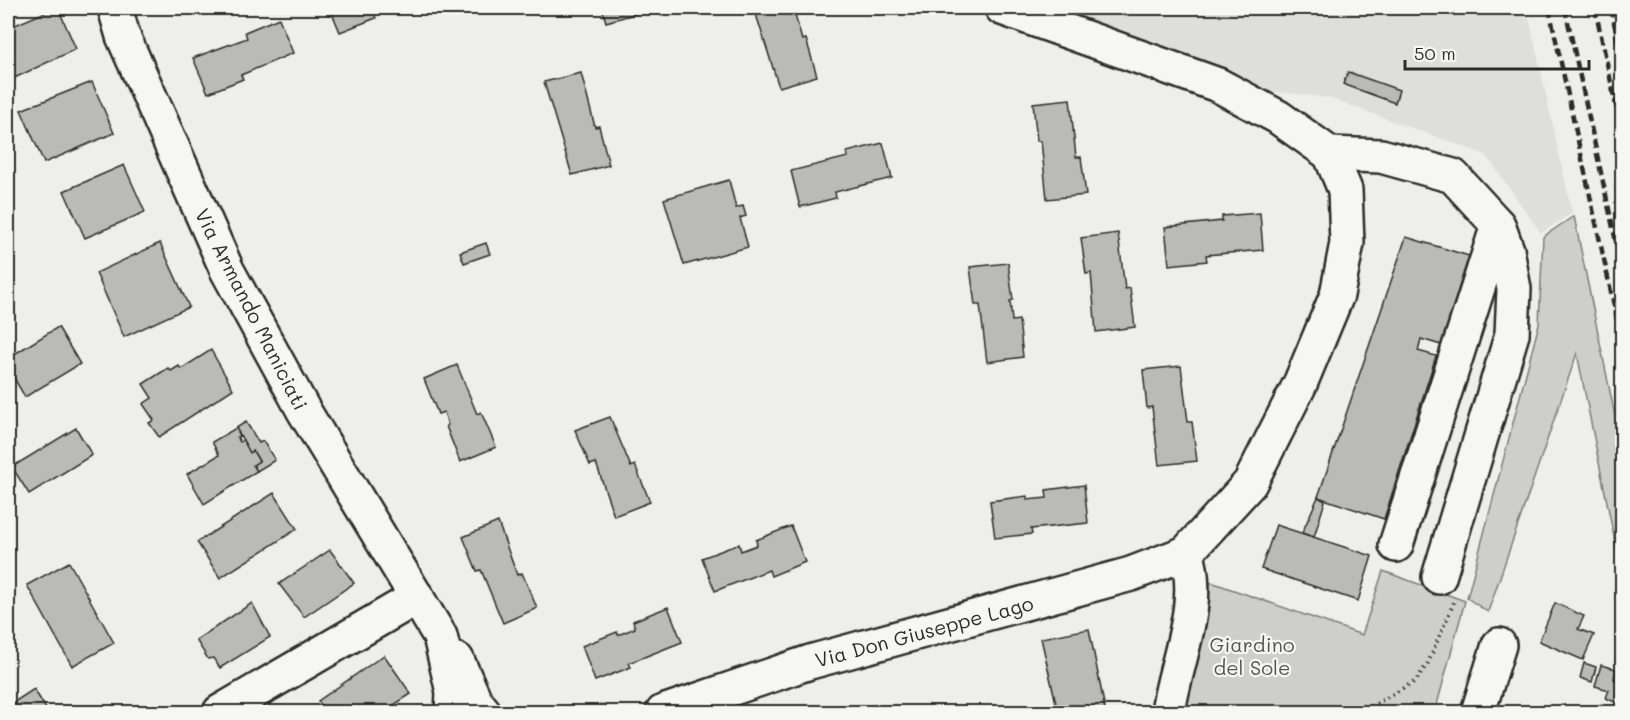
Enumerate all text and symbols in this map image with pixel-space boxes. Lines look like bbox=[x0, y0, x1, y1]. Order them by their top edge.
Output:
scale bar bbox=[1405, 33, 1590, 71]
text: 50 m bbox=[1414, 41, 1456, 65]
street label: Via Armando Maniciati bbox=[190, 204, 314, 414]
street label: Via Don Giuseppe Lago bbox=[812, 589, 1036, 673]
park label: Giardino del Sole bbox=[1209, 631, 1295, 680]

